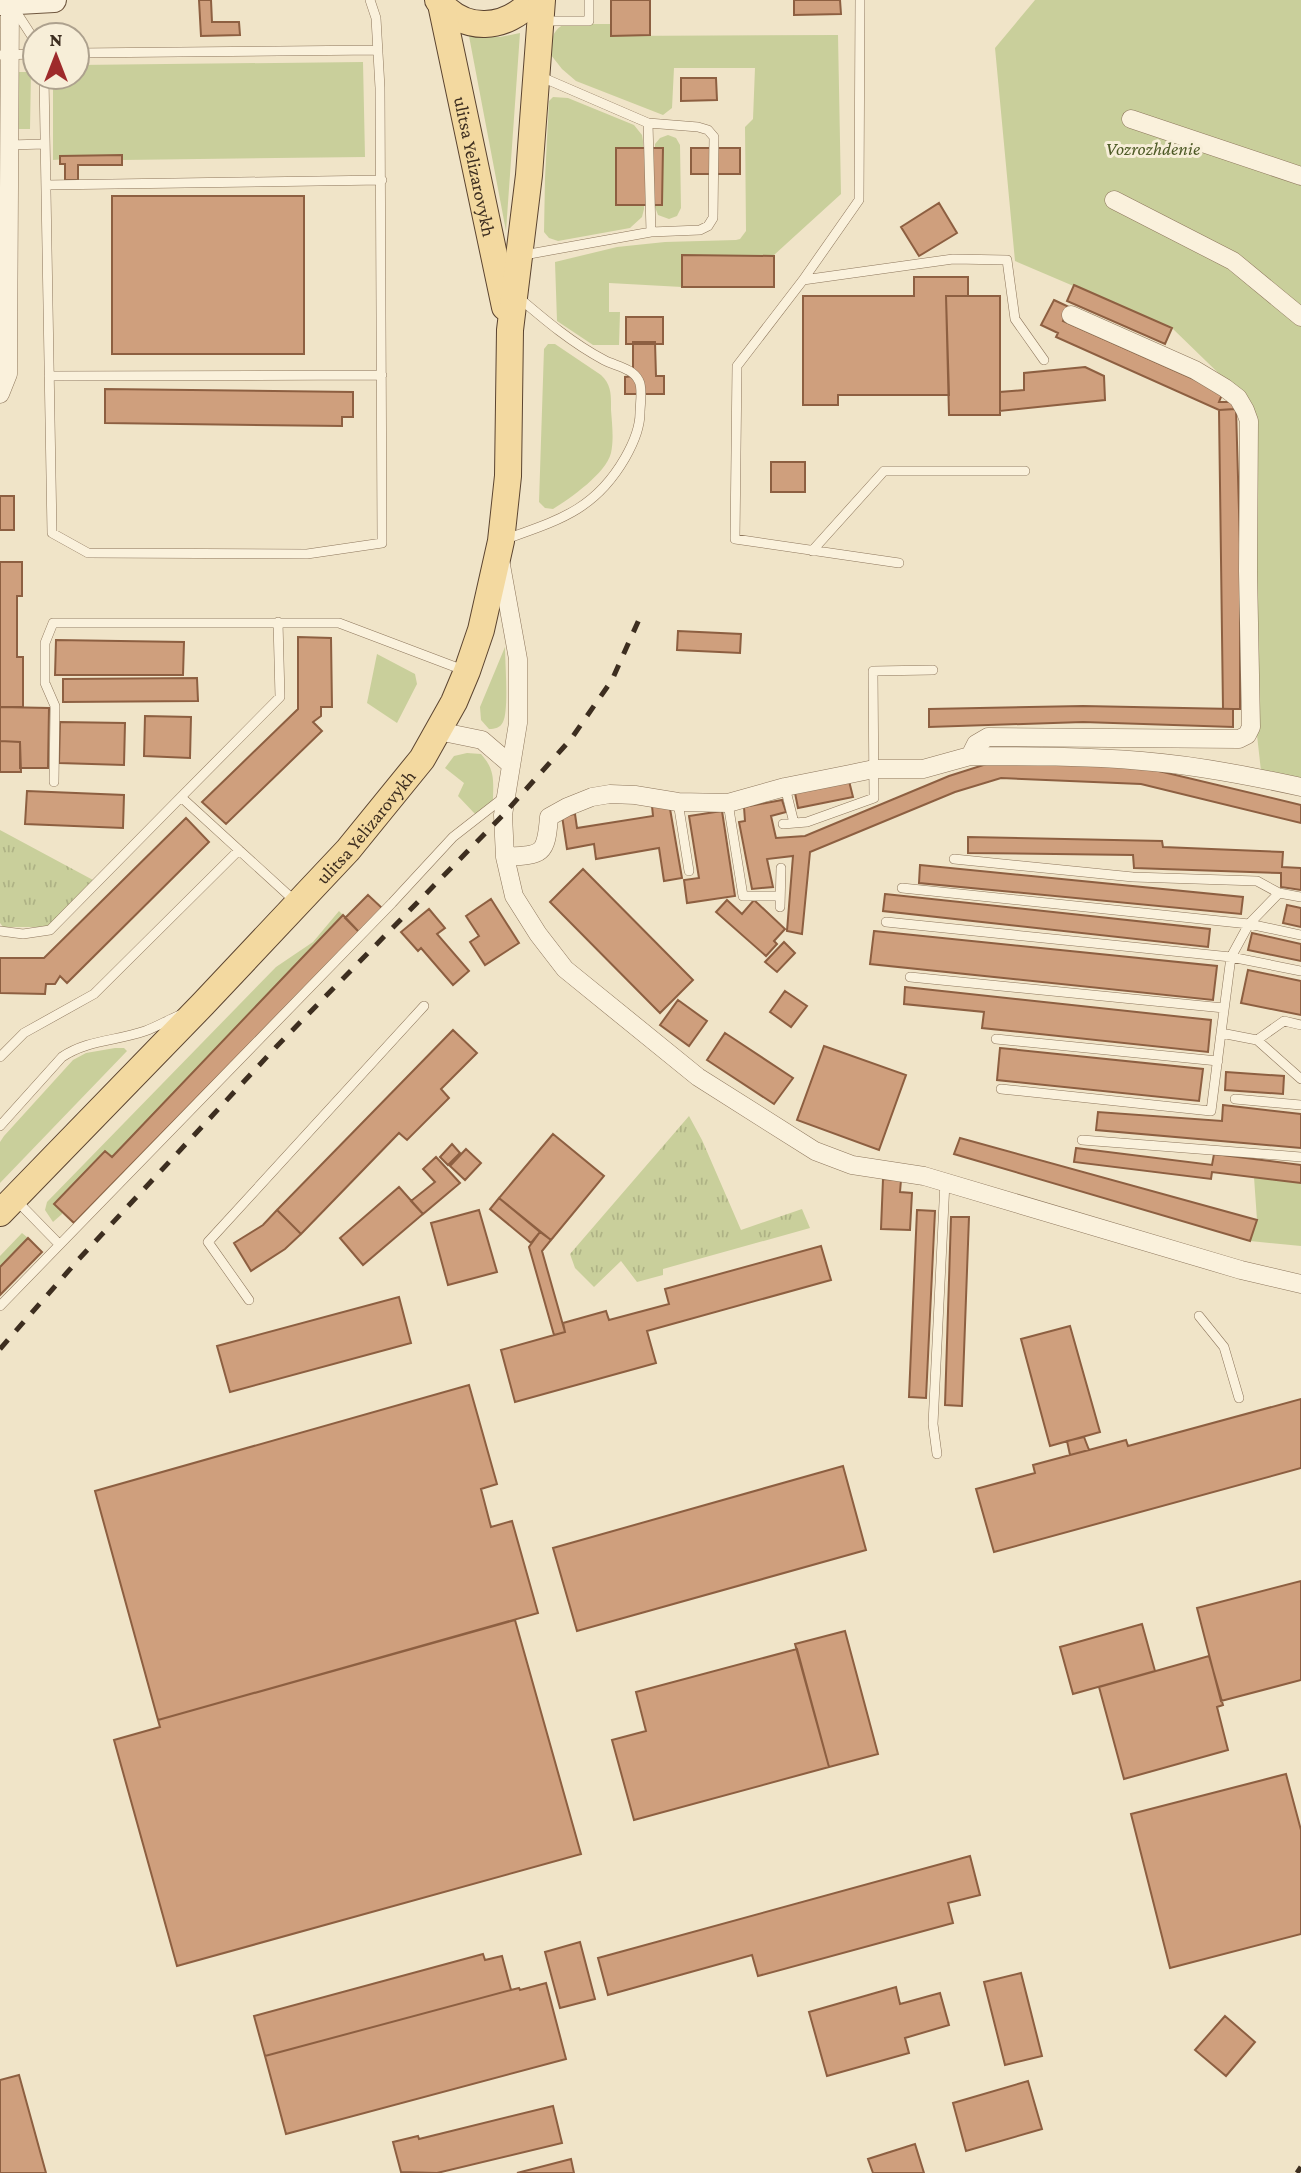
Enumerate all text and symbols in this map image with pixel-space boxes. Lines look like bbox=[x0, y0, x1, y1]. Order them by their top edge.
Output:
north arrow bbox=[21, 21, 91, 91]
text: N bbox=[50, 29, 63, 50]
street label: ulitsa Yelizarovykh bbox=[450, 95, 500, 239]
park label: Vozrozhdenie bbox=[1106, 138, 1200, 159]
street label: ulitsa Yelizarovykh bbox=[312, 766, 420, 888]

